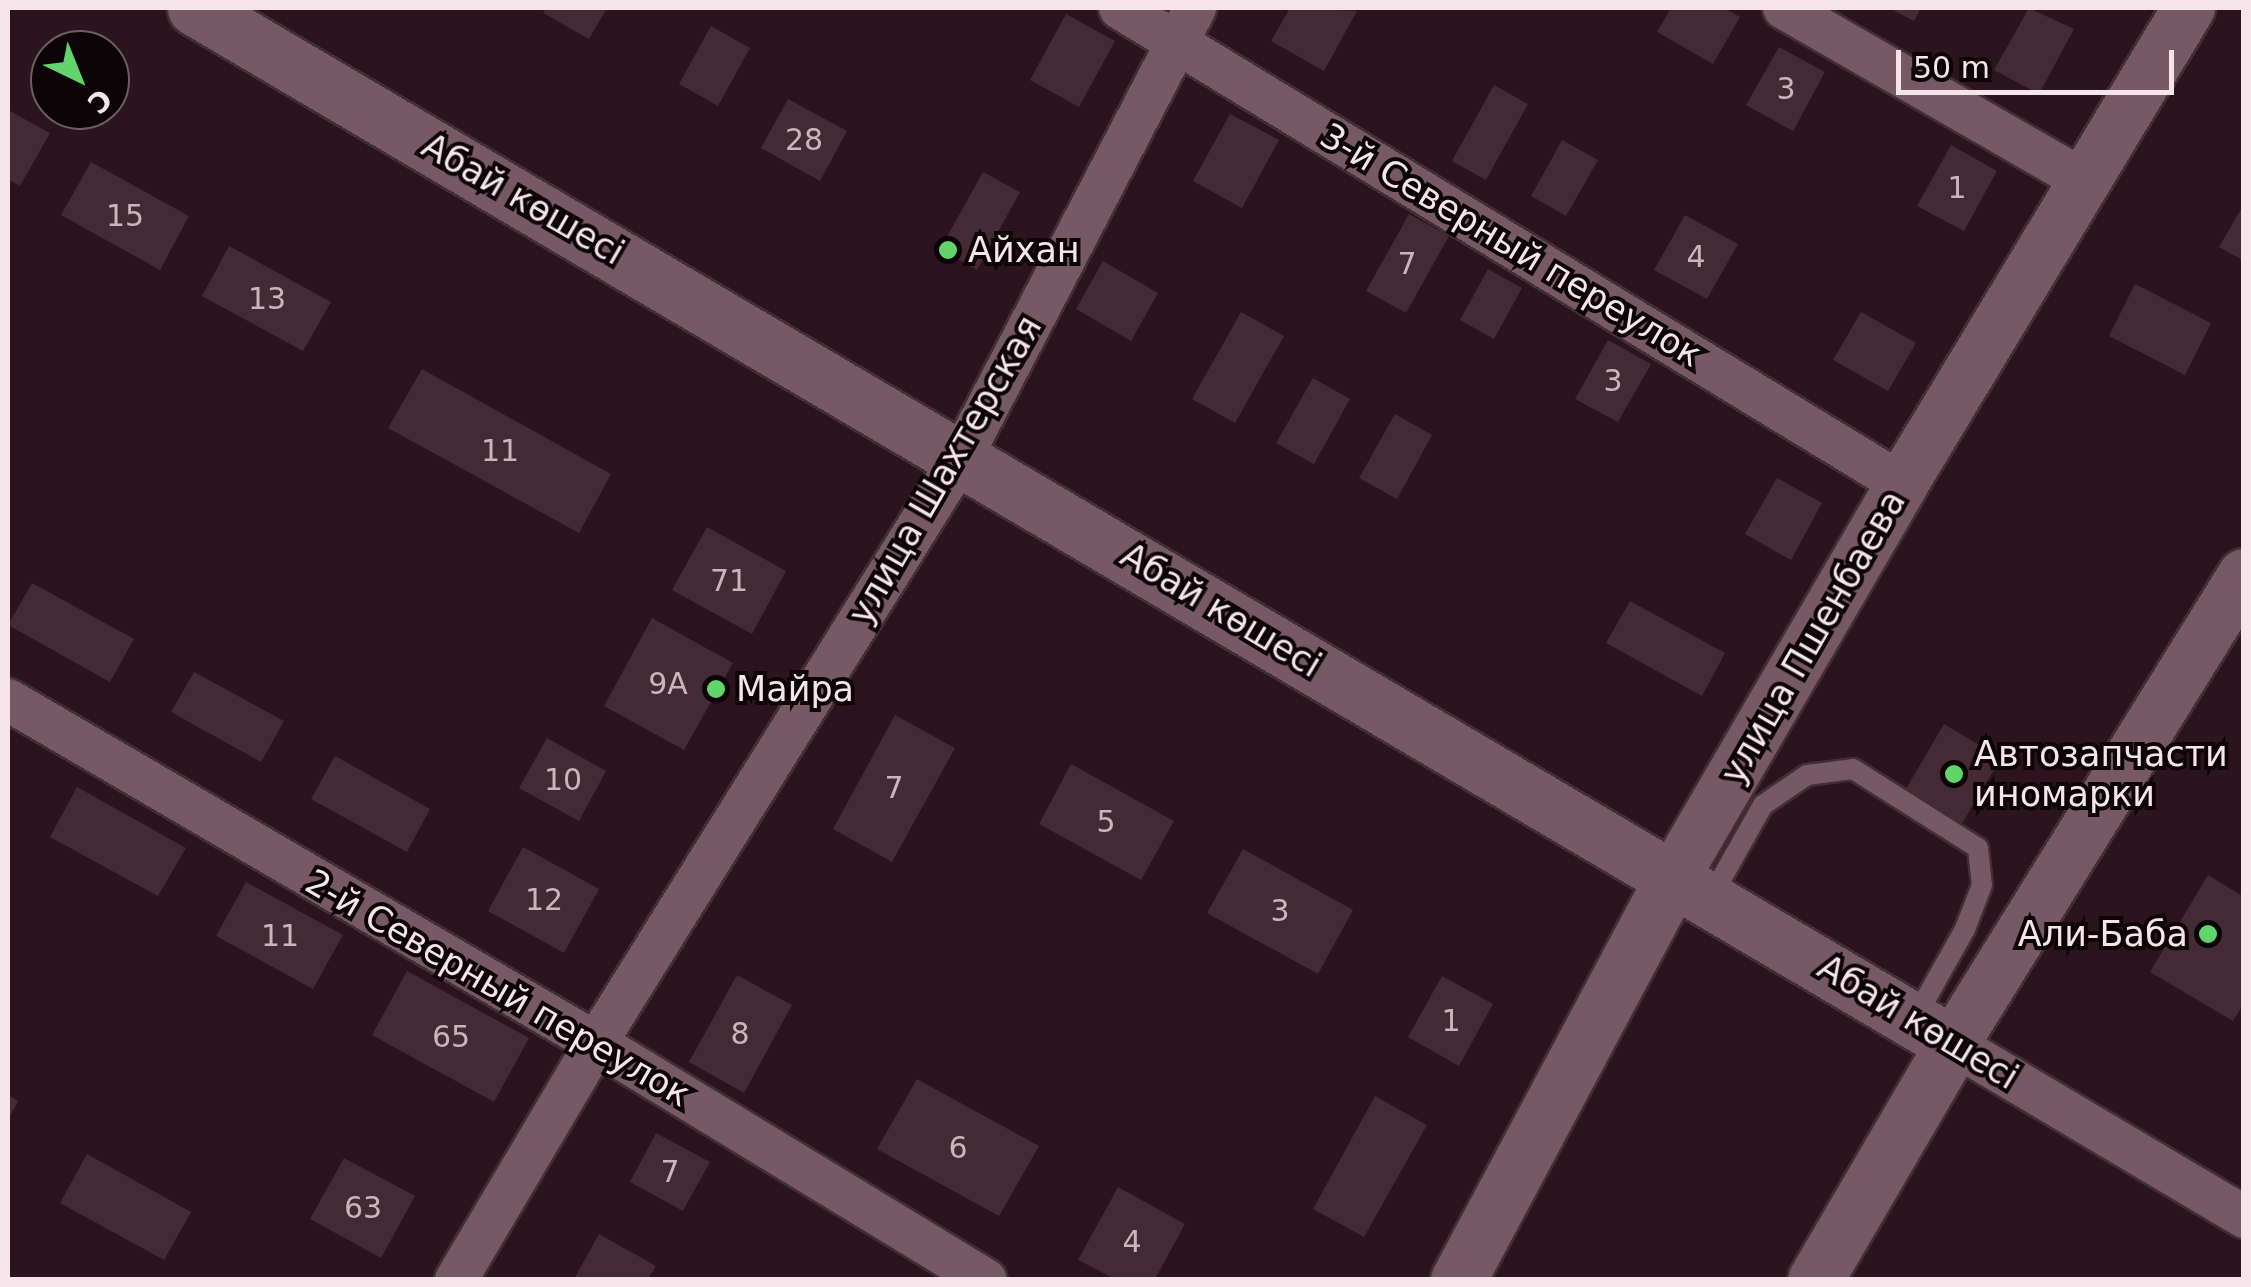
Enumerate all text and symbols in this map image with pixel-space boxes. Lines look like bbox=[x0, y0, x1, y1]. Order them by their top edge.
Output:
north arrow bbox=[30, 30, 130, 130]
scale bar bbox=[1901, 30, 2178, 92]
text: 50 m bbox=[1913, 50, 1990, 85]
house number: 3 bbox=[1776, 71, 1796, 107]
text: С bbox=[81, 82, 118, 120]
street label: 3-й Северный переулок bbox=[1313, 114, 1709, 376]
house number: 28 bbox=[785, 122, 823, 158]
street label: Абай көшесі bbox=[415, 124, 631, 274]
house number: 1 bbox=[1947, 170, 1967, 206]
house number: 15 bbox=[106, 198, 144, 234]
place label: Айхан bbox=[968, 229, 1080, 271]
marker: Айхан bbox=[937, 239, 959, 261]
house number: 4 bbox=[1686, 239, 1706, 275]
house number: 7 bbox=[1397, 246, 1417, 282]
house number: 13 bbox=[248, 281, 286, 317]
street label: улица Шахтерская bbox=[840, 308, 1050, 632]
house number: 3 bbox=[1603, 363, 1623, 399]
house number: 11 bbox=[481, 433, 519, 469]
street label: улица Пшенбаева bbox=[1712, 483, 1914, 791]
street label: Абай көшесі bbox=[1113, 534, 1329, 686]
house number: 71 bbox=[710, 563, 748, 599]
house number: 9А bbox=[648, 666, 688, 702]
place label: Майра bbox=[736, 668, 854, 710]
marker: Майра bbox=[705, 678, 727, 700]
place label: Автозапчасти иномарки bbox=[1974, 733, 2228, 815]
house number: 10 bbox=[544, 762, 582, 798]
marker: Автозапчасти иномарки bbox=[1943, 763, 1965, 785]
house number: 7 bbox=[884, 770, 904, 806]
house number: 5 bbox=[1096, 804, 1116, 840]
street label: 2-й Северный переулок bbox=[298, 860, 698, 1116]
house number: 12 bbox=[525, 882, 563, 918]
house number: 3 bbox=[1270, 893, 1290, 929]
place label: Али-Баба bbox=[2018, 913, 2188, 955]
house number: 11 bbox=[261, 918, 299, 954]
marker: Али-Баба bbox=[2197, 923, 2219, 945]
street label: Абай көшесі bbox=[1810, 946, 2026, 1098]
house number: 1 bbox=[1441, 1003, 1461, 1039]
house number: 8 bbox=[730, 1016, 750, 1052]
house number: 65 bbox=[432, 1019, 470, 1055]
house number: 6 bbox=[948, 1130, 968, 1166]
house number: 7 bbox=[660, 1154, 680, 1190]
house number: 63 bbox=[344, 1190, 382, 1226]
house number: 4 bbox=[1122, 1224, 1142, 1260]

